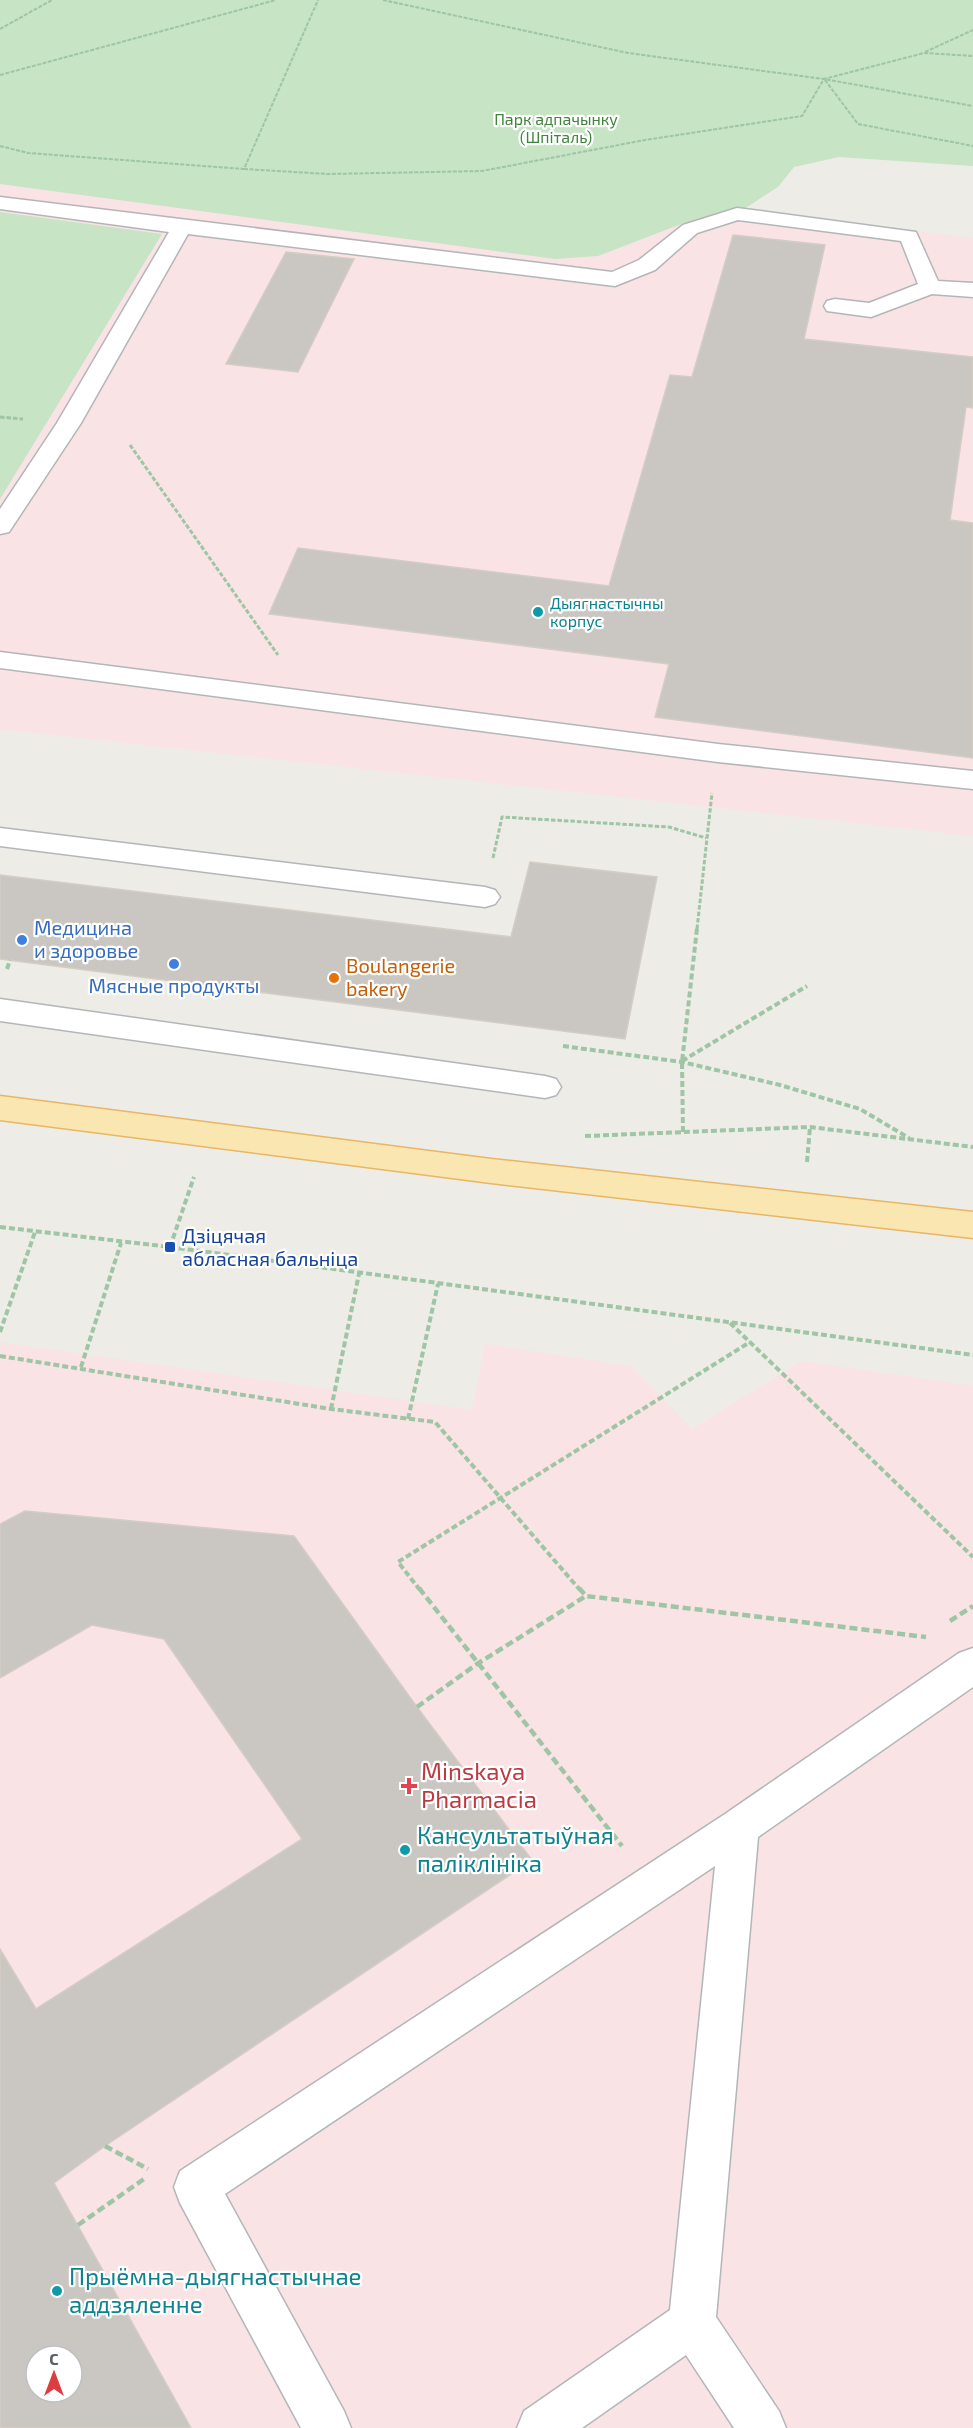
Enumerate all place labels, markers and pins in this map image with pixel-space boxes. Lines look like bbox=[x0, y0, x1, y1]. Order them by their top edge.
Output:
place label: Дыягнастычны корпус bbox=[550, 593, 663, 631]
marker: Дыягнастычны корпус bbox=[531, 605, 545, 619]
place label: Медицина и здоровье bbox=[34, 915, 138, 962]
marker: Медицина и здоровье bbox=[15, 933, 29, 947]
place label: Boulangerie bakery bbox=[346, 953, 455, 1000]
marker: Мясные продукты bbox=[167, 957, 181, 971]
marker: Boulangerie bakery bbox=[327, 971, 341, 985]
place label: Мясные продукты bbox=[89, 973, 260, 998]
place label: Дзіцячая абласная бальніца bbox=[182, 1223, 358, 1270]
marker: Дзіцячая абласная бальніца bbox=[163, 1240, 177, 1254]
place label: Minskaya Pharmacia bbox=[421, 1756, 537, 1813]
marker: Minskaya Pharmacia bbox=[402, 1779, 416, 1793]
place label: Кансультатыўная паліклініка bbox=[417, 1820, 614, 1877]
marker: Кансультатыўная паліклініка bbox=[398, 1843, 412, 1857]
place label: Прыёмна-дыягнастычнае аддзяленне bbox=[69, 2261, 362, 2318]
marker: Прыёмна-дыягнастычнае аддзяленне bbox=[50, 2284, 64, 2298]

